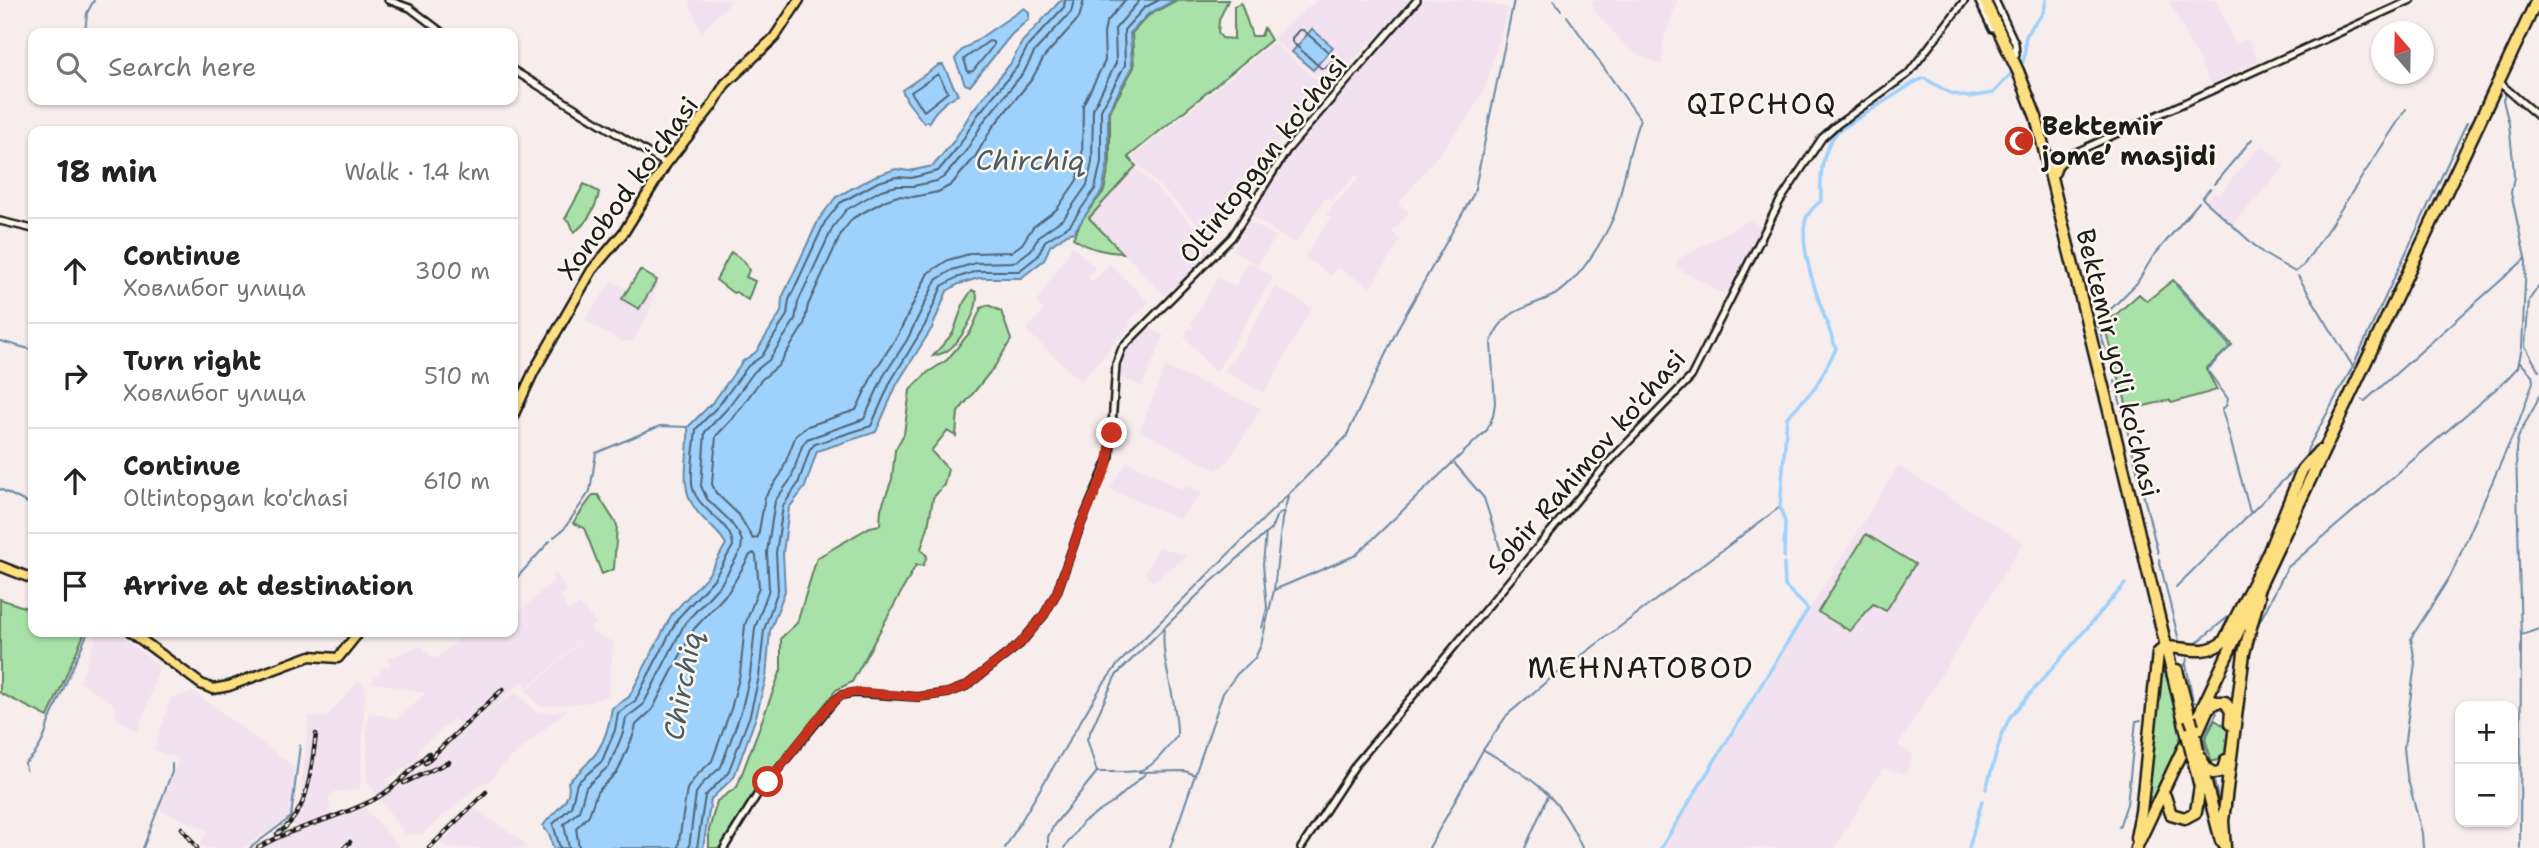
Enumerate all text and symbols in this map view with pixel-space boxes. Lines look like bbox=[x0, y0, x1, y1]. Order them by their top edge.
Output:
north arrow bbox=[2371, 21, 2434, 84]
search box bbox=[28, 28, 518, 105]
street label: Oltintopgan ko'chasi bbox=[1170, 47, 1355, 270]
icon: search bbox=[52, 48, 90, 86]
text: Search here bbox=[108, 49, 257, 84]
district label: QIPCHOQ bbox=[1686, 83, 1838, 124]
street label: Xonobod koʻchasi bbox=[549, 89, 706, 287]
place label: Bektemir jome’ masjidi bbox=[2041, 108, 2216, 173]
mosque icon: Bektemir jome’ masjidi bbox=[2002, 124, 2036, 158]
water label: Chirchiq bbox=[975, 141, 1085, 179]
text: 18 min bbox=[56, 151, 157, 192]
text: Walk · 1.4 km bbox=[344, 157, 490, 187]
street label: Bektemir yo'li ko'chasi bbox=[2068, 225, 2169, 501]
text: Continue bbox=[123, 238, 241, 273]
icon: ahead bbox=[56, 252, 94, 290]
text: 300 m bbox=[415, 256, 490, 286]
text: Ховлибог улица bbox=[123, 273, 306, 303]
street label: Sobir Rahimov ko'chasi bbox=[1478, 342, 1693, 582]
text: Turn right bbox=[123, 343, 261, 378]
icon: right bbox=[56, 357, 94, 395]
text: 510 m bbox=[424, 361, 490, 391]
text: Ховлибог улица bbox=[123, 378, 306, 408]
route end bbox=[1096, 417, 1127, 448]
text: Continue bbox=[123, 448, 241, 483]
icon: ahead bbox=[56, 462, 94, 500]
text: 610 m bbox=[423, 466, 490, 496]
text: Oltintopgan ko'chasi bbox=[123, 483, 349, 513]
icon: arrive bbox=[56, 567, 94, 605]
text: Arrive at destination bbox=[123, 568, 413, 603]
water label: Chirchiq bbox=[654, 628, 710, 743]
district label: MEHNATOBOD bbox=[1527, 647, 1755, 688]
map controls bbox=[2455, 701, 2518, 827]
button: + bbox=[2455, 701, 2518, 764]
button: − bbox=[2455, 764, 2518, 827]
route start bbox=[752, 766, 783, 797]

